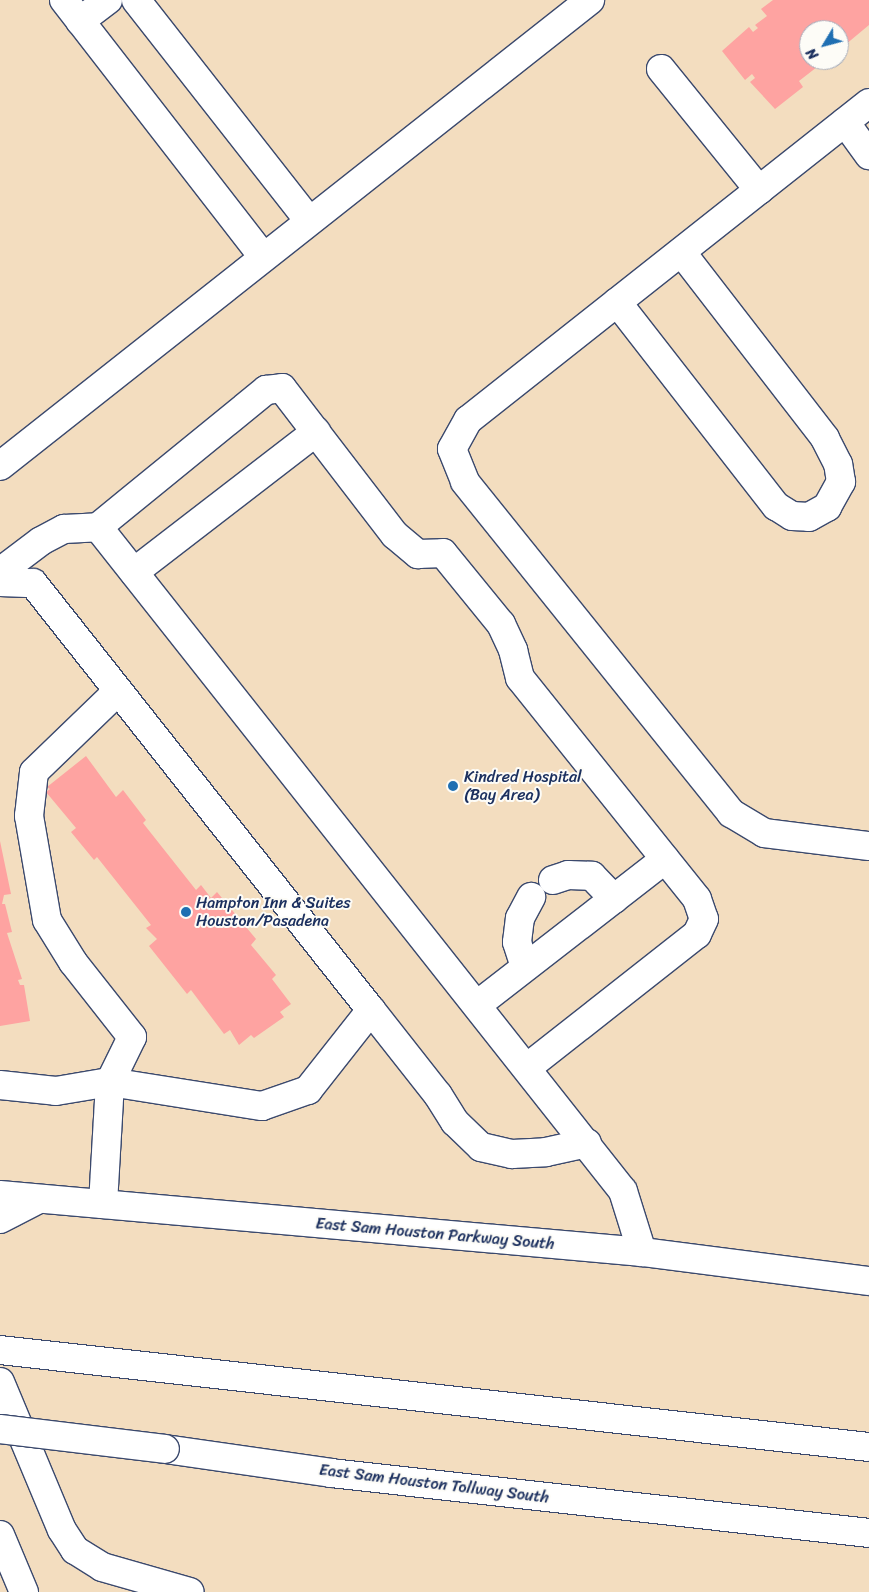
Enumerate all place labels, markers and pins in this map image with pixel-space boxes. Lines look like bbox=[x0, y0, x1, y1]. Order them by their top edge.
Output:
place label: Kindred Hospital (Bay Area) bbox=[464, 767, 581, 805]
marker: Kindred Hospital (Bay Area) bbox=[446, 779, 460, 793]
place label: Hampton Inn & Suites Houston/Pasadena bbox=[196, 893, 351, 931]
marker: Hampton Inn & Suites Houston/Pasadena bbox=[180, 906, 192, 918]

